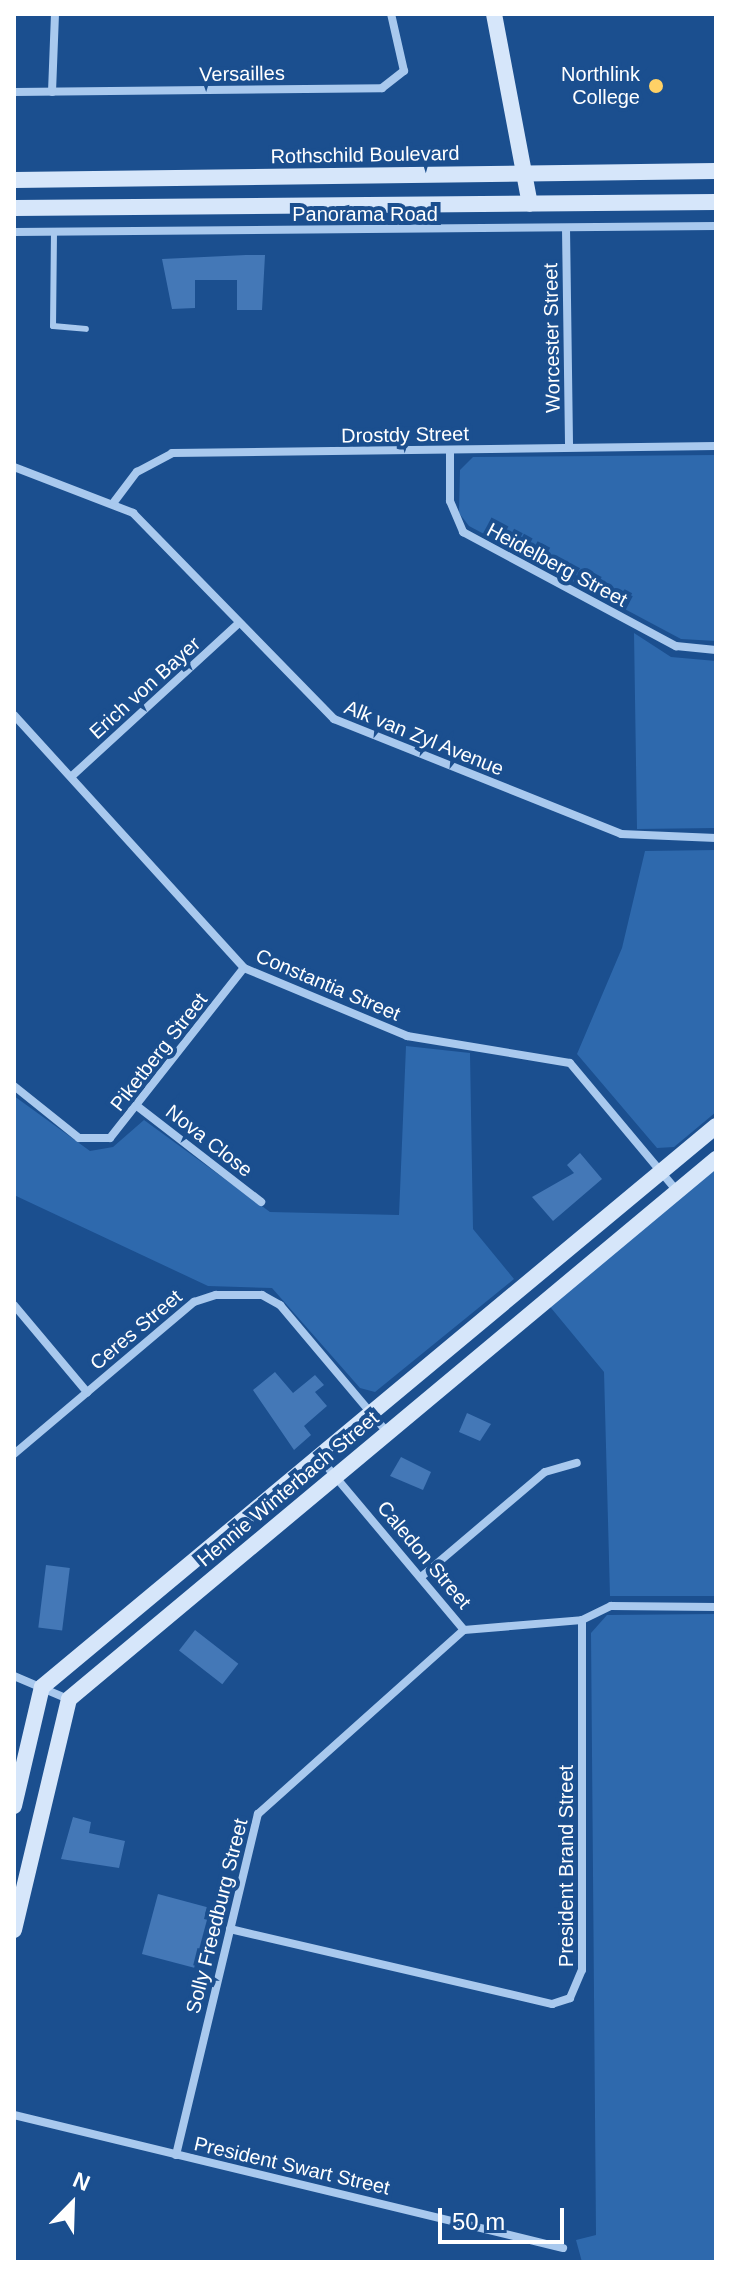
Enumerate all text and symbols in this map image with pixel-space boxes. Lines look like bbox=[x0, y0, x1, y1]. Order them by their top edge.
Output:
street label: Versailles bbox=[199, 61, 285, 87]
place label: Northlink College bbox=[561, 62, 640, 109]
marker: Northlink College bbox=[647, 77, 665, 95]
street label: Rothschild Boulevard bbox=[270, 141, 460, 169]
street label: Panorama Road bbox=[292, 202, 438, 226]
street label: Worcester Street bbox=[539, 263, 565, 413]
street label: Drostdy Street bbox=[341, 422, 469, 448]
street label: Heidelberg Street bbox=[483, 518, 631, 612]
street label: Erich von Bayer bbox=[85, 632, 205, 744]
street label: Alk van Zyl Avenue bbox=[340, 695, 508, 781]
street label: Constantia Street bbox=[252, 944, 404, 1026]
street label: Piketberg Street bbox=[105, 988, 213, 1116]
street label: Nova Close bbox=[161, 1100, 257, 1182]
street label: Ceres Street bbox=[85, 1285, 187, 1375]
street label: Hennie Winterbach Street bbox=[193, 1406, 383, 1572]
street label: Caledon Street bbox=[372, 1496, 476, 1614]
street label: President Brand Street bbox=[554, 1765, 578, 1967]
street label: Solly Freedburg Street bbox=[181, 1816, 253, 2016]
street label: President Swart Street bbox=[192, 2132, 392, 2200]
north arrow bbox=[32, 2164, 112, 2244]
text: N bbox=[69, 2167, 94, 2196]
scale bar bbox=[442, 2192, 568, 2242]
text: 50 m bbox=[452, 2208, 505, 2235]

